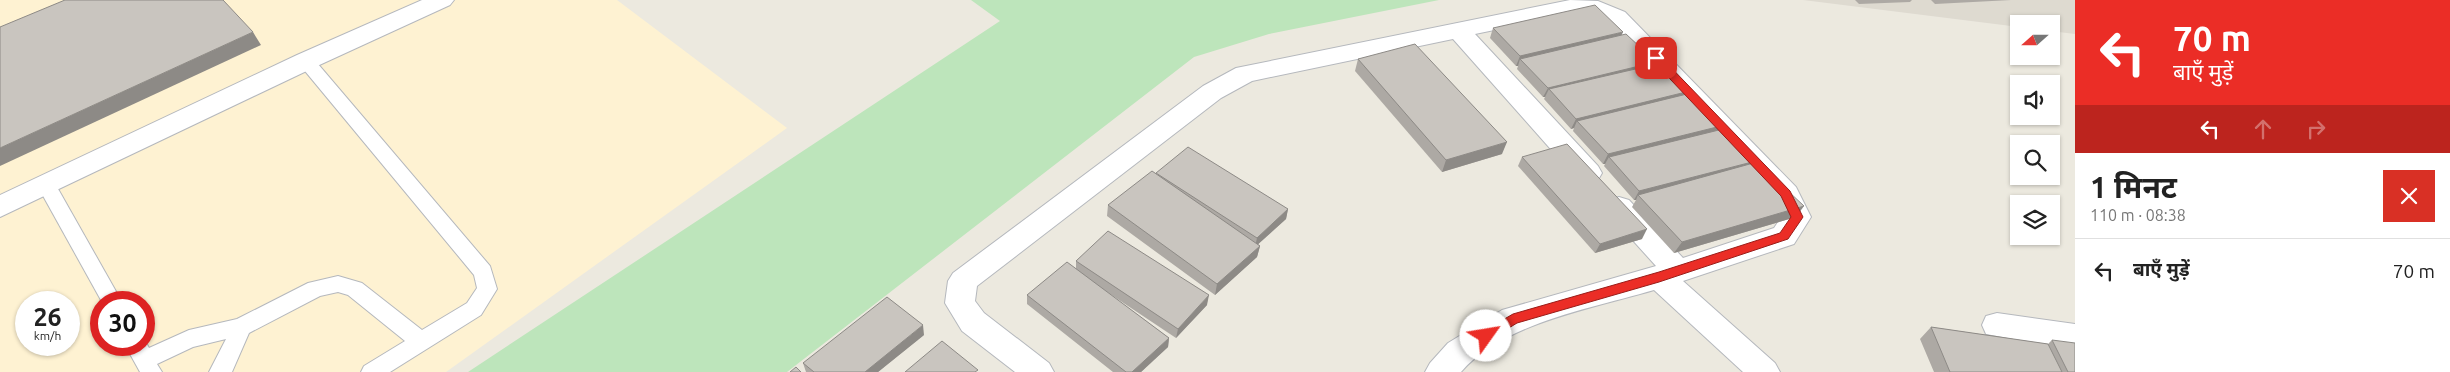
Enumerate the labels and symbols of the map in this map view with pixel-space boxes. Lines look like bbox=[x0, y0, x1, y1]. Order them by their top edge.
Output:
north arrow bbox=[2010, 15, 2060, 65]
pin bbox=[1635, 37, 1677, 79]
speed limit sign: 30 bbox=[90, 291, 155, 356]
position arrow bbox=[1459, 309, 1511, 361]

